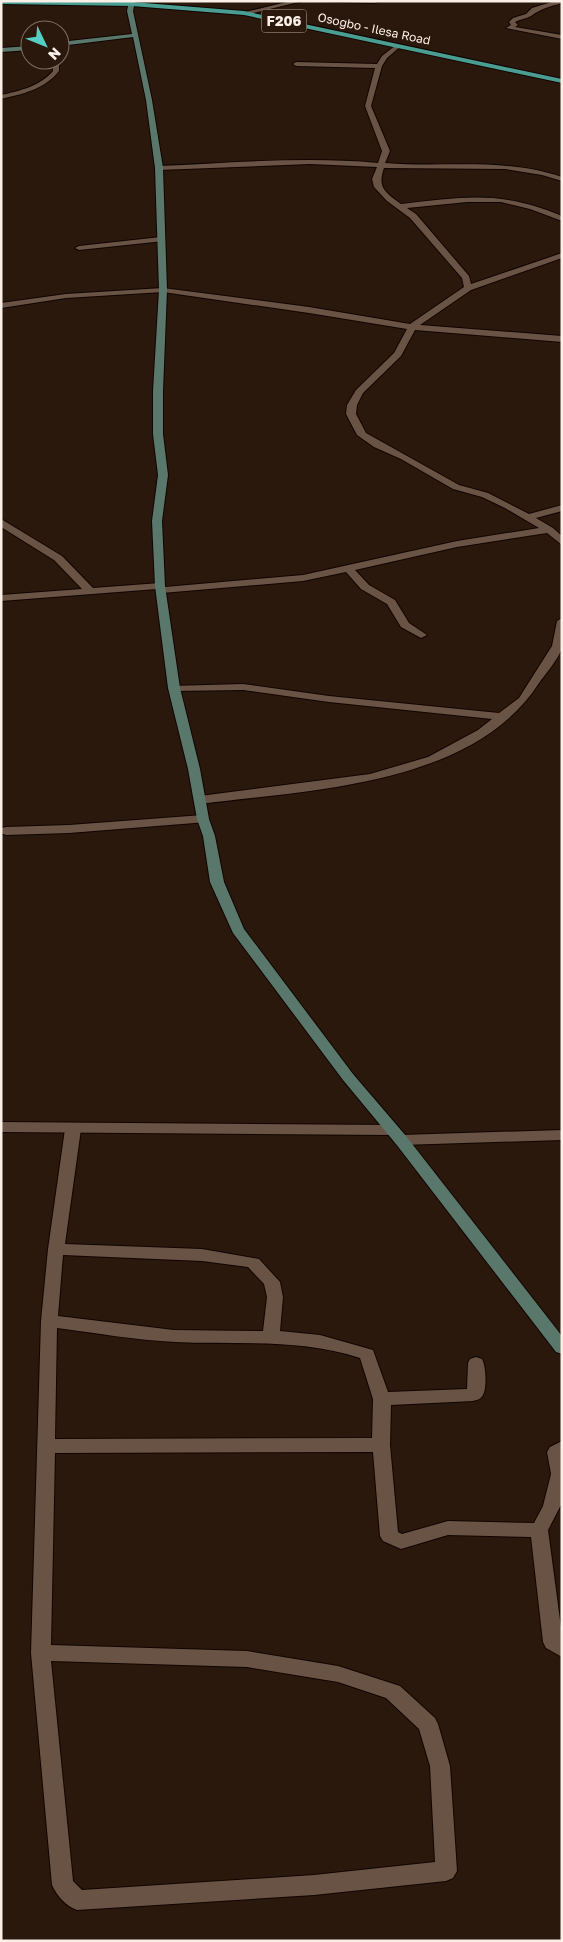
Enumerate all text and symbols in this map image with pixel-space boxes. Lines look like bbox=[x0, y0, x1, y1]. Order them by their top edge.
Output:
street label: Osogbo - Ilesa Road bbox=[316, 9, 432, 48]
road number: F206 bbox=[262, 10, 306, 32]
north arrow bbox=[20, 20, 70, 70]
text: N bbox=[45, 45, 65, 64]

